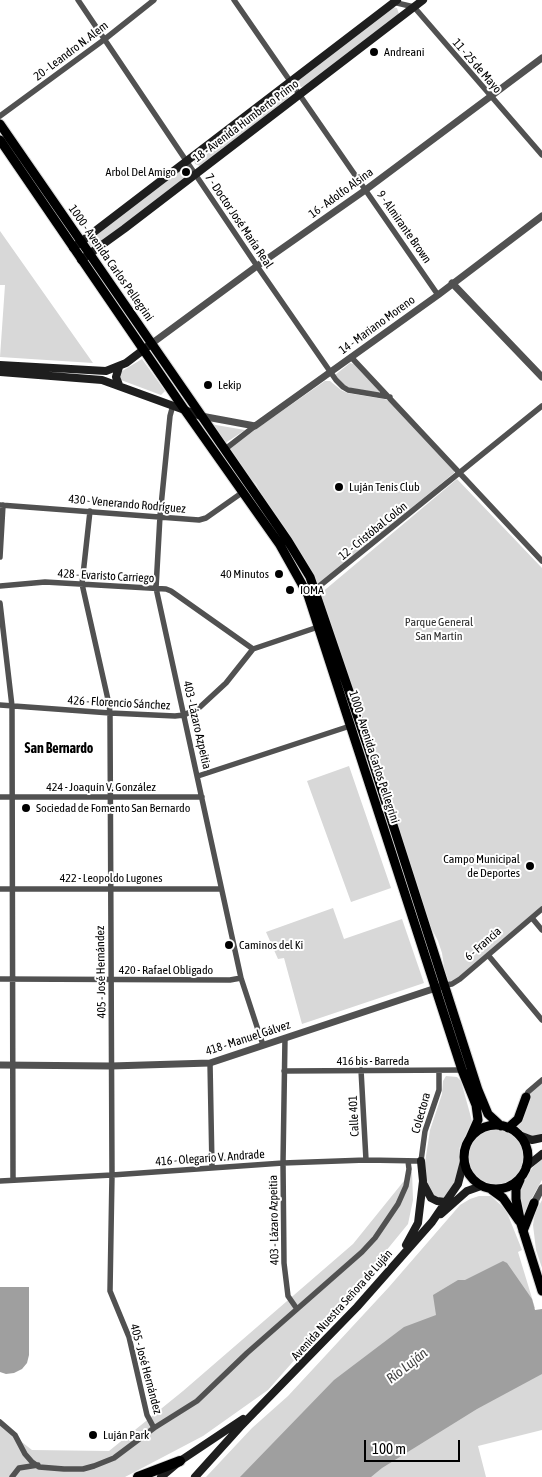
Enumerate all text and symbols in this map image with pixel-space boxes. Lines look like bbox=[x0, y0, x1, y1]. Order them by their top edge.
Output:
street label: 20 - Leandro N. Alem bbox=[31, 18, 111, 84]
street label: 11 - 25 de Mayo bbox=[449, 36, 505, 96]
place label: Andreani bbox=[384, 45, 425, 59]
marker: Andreani bbox=[368, 46, 380, 58]
street label: 18 - Avenida Humberto Primo bbox=[190, 77, 302, 165]
place label: Arbol Del Amigo bbox=[106, 165, 176, 179]
street label: 16 - Adolfo Alsina bbox=[306, 165, 376, 221]
marker: Arbol Del Amigo bbox=[180, 166, 192, 178]
street label: 7 - Doctor José María Real bbox=[202, 171, 276, 271]
street label: 9 - Almirante Brown bbox=[374, 188, 434, 266]
street label: 1000 - Avenida Carlos Pellegrini bbox=[65, 202, 157, 324]
street label: 14 - Mariano Moreno bbox=[336, 293, 418, 357]
place label: Lekip bbox=[218, 378, 241, 392]
marker: Lekip bbox=[202, 379, 214, 391]
place label: Luján Tenis Club bbox=[349, 480, 420, 494]
marker: Luján Tenis Club bbox=[333, 481, 345, 493]
street label: 430 - Venerando Rodríguez bbox=[68, 492, 186, 516]
street label: 12 - Cristóbal Colón bbox=[336, 499, 410, 563]
street label: 428 - Evaristo Carriego bbox=[57, 566, 155, 586]
place label: 40 Minutos bbox=[220, 567, 269, 581]
marker: 40 Minutos bbox=[273, 568, 285, 580]
place label: IOMA bbox=[300, 583, 324, 597]
marker: IOMA bbox=[284, 584, 296, 596]
park label: Parque General San Martín bbox=[405, 615, 473, 643]
street label: 403 - Lázaro Azpeitia bbox=[180, 680, 214, 770]
street label: 1000 - Avenida Carlos Pellegrini bbox=[346, 689, 402, 825]
street label: 426 - Florencio Sánchez bbox=[67, 693, 171, 713]
district label: San Bernardo bbox=[25, 741, 93, 757]
street label: 424 - Joaquín V. González bbox=[46, 780, 156, 794]
place label: Sociedad de Fomento San Bernardo bbox=[36, 801, 190, 815]
marker: Sociedad de Fomento San Bernardo bbox=[20, 802, 32, 814]
place label: Campo Municipal de Deportes bbox=[443, 852, 520, 880]
marker: Campo Municipal de Deportes bbox=[524, 860, 536, 872]
street label: 422 - Leopoldo Lugones bbox=[60, 871, 162, 885]
street label: 6 - Francia bbox=[462, 924, 504, 964]
street label: 405 - José Hernández bbox=[93, 926, 109, 1018]
place label: Caminos del Ki bbox=[239, 938, 303, 952]
marker: Caminos del Ki bbox=[223, 939, 235, 951]
street label: 420 - Rafael Obligado bbox=[119, 963, 213, 977]
street label: 418 - Manuel Gálvez bbox=[204, 1018, 292, 1058]
street label: 416 bis - Barreda bbox=[337, 1054, 409, 1068]
street label: Colectora bbox=[408, 1091, 434, 1135]
street label: Calle 401 bbox=[346, 1095, 362, 1137]
street label: 416 - Olegario V. Andrade bbox=[155, 1147, 265, 1169]
street label: 403 - Lázaro Azpeitia bbox=[266, 1175, 282, 1265]
street label: Avenida Nuestra Señora de Luján bbox=[288, 1247, 396, 1363]
street label: 405 - José Hernández bbox=[127, 1322, 165, 1416]
water label: Río Luján bbox=[383, 1345, 431, 1387]
place label: Luján Park bbox=[103, 1428, 149, 1442]
marker: Luján Park bbox=[87, 1429, 99, 1441]
scale bar bbox=[367, 1430, 463, 1462]
text: 100 m bbox=[372, 1440, 406, 1457]

